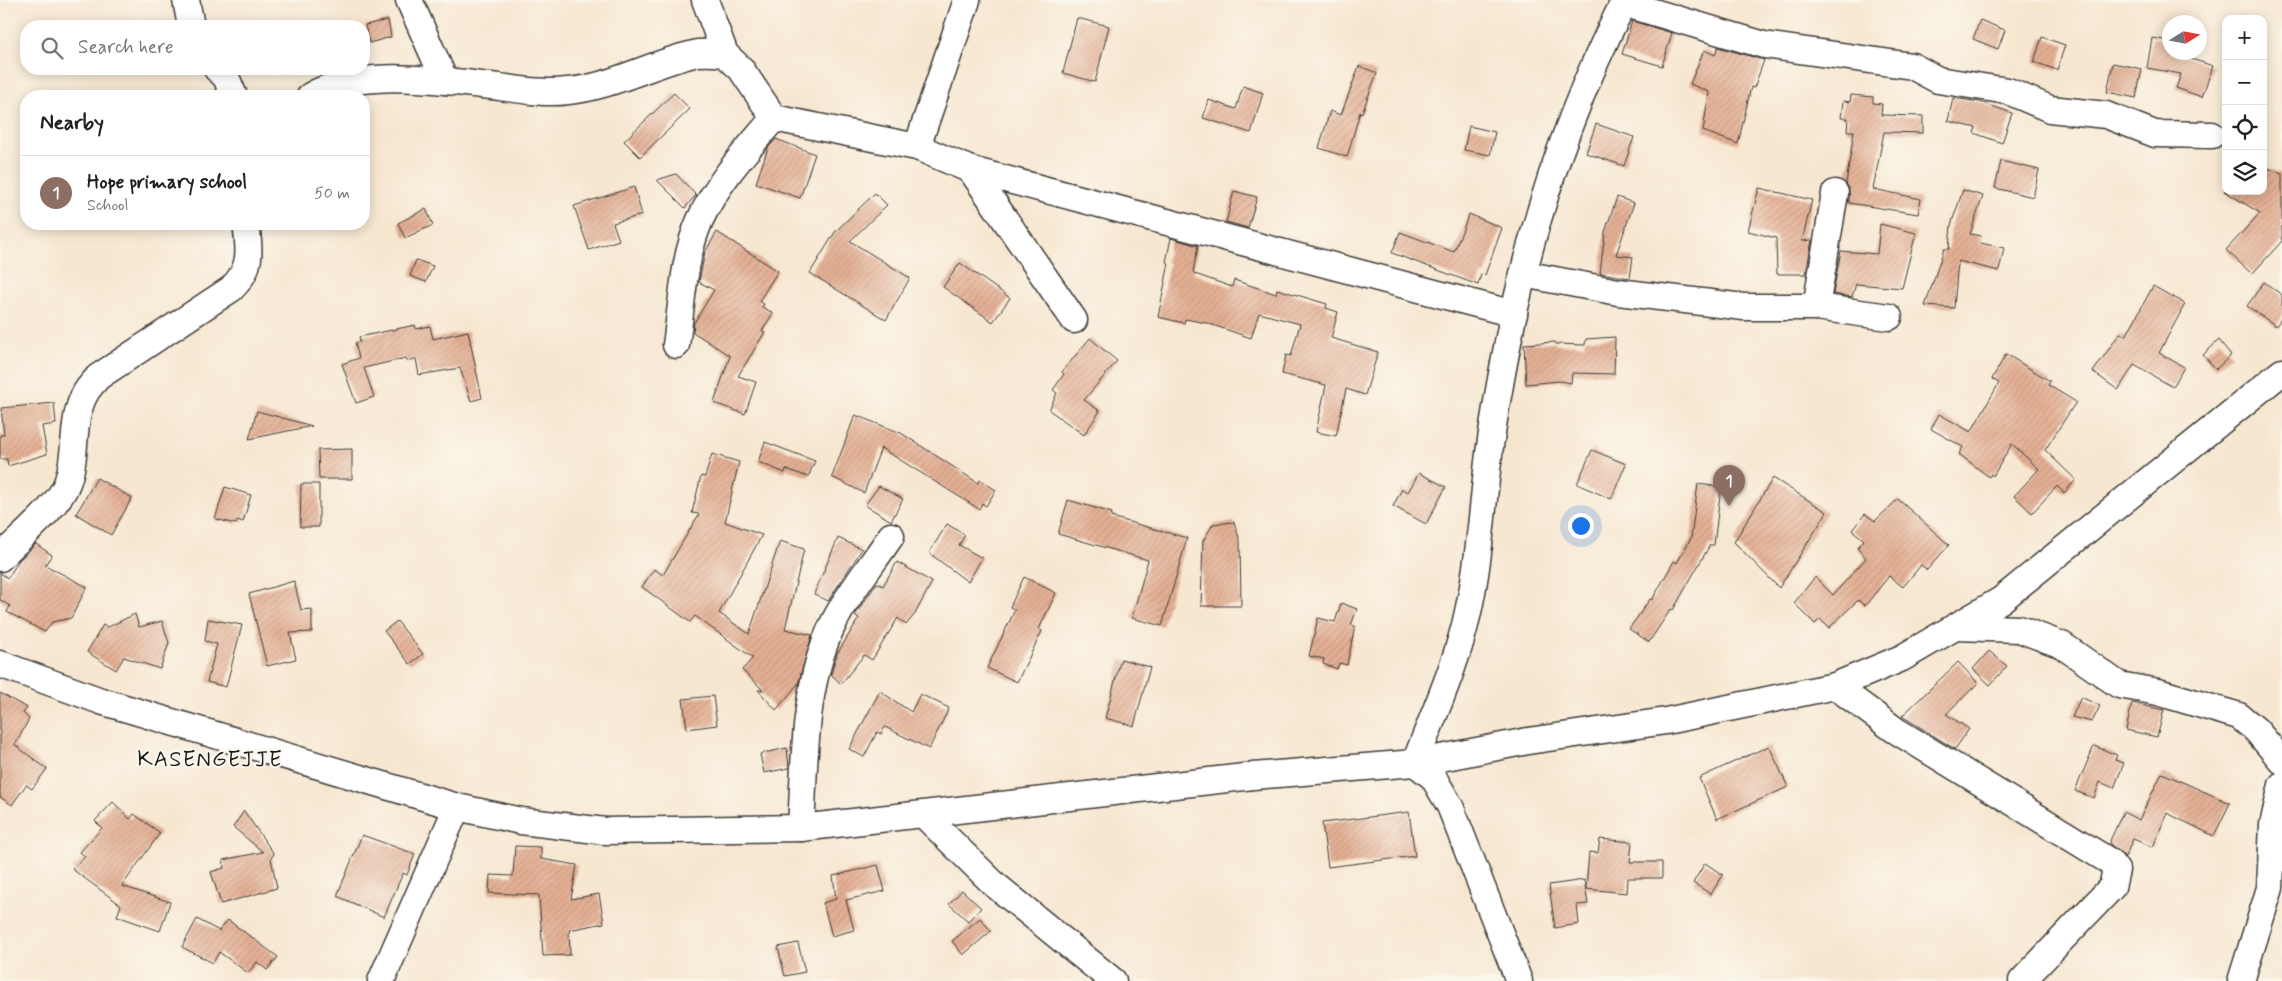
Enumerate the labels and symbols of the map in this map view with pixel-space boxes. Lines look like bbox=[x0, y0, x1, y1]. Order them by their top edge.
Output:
north arrow bbox=[2162, 15, 2207, 60]
pin: 1 bbox=[1713, 465, 1745, 506]
your location bbox=[1568, 513, 1594, 539]
district label: KASENGEJJE bbox=[137, 746, 283, 774]

